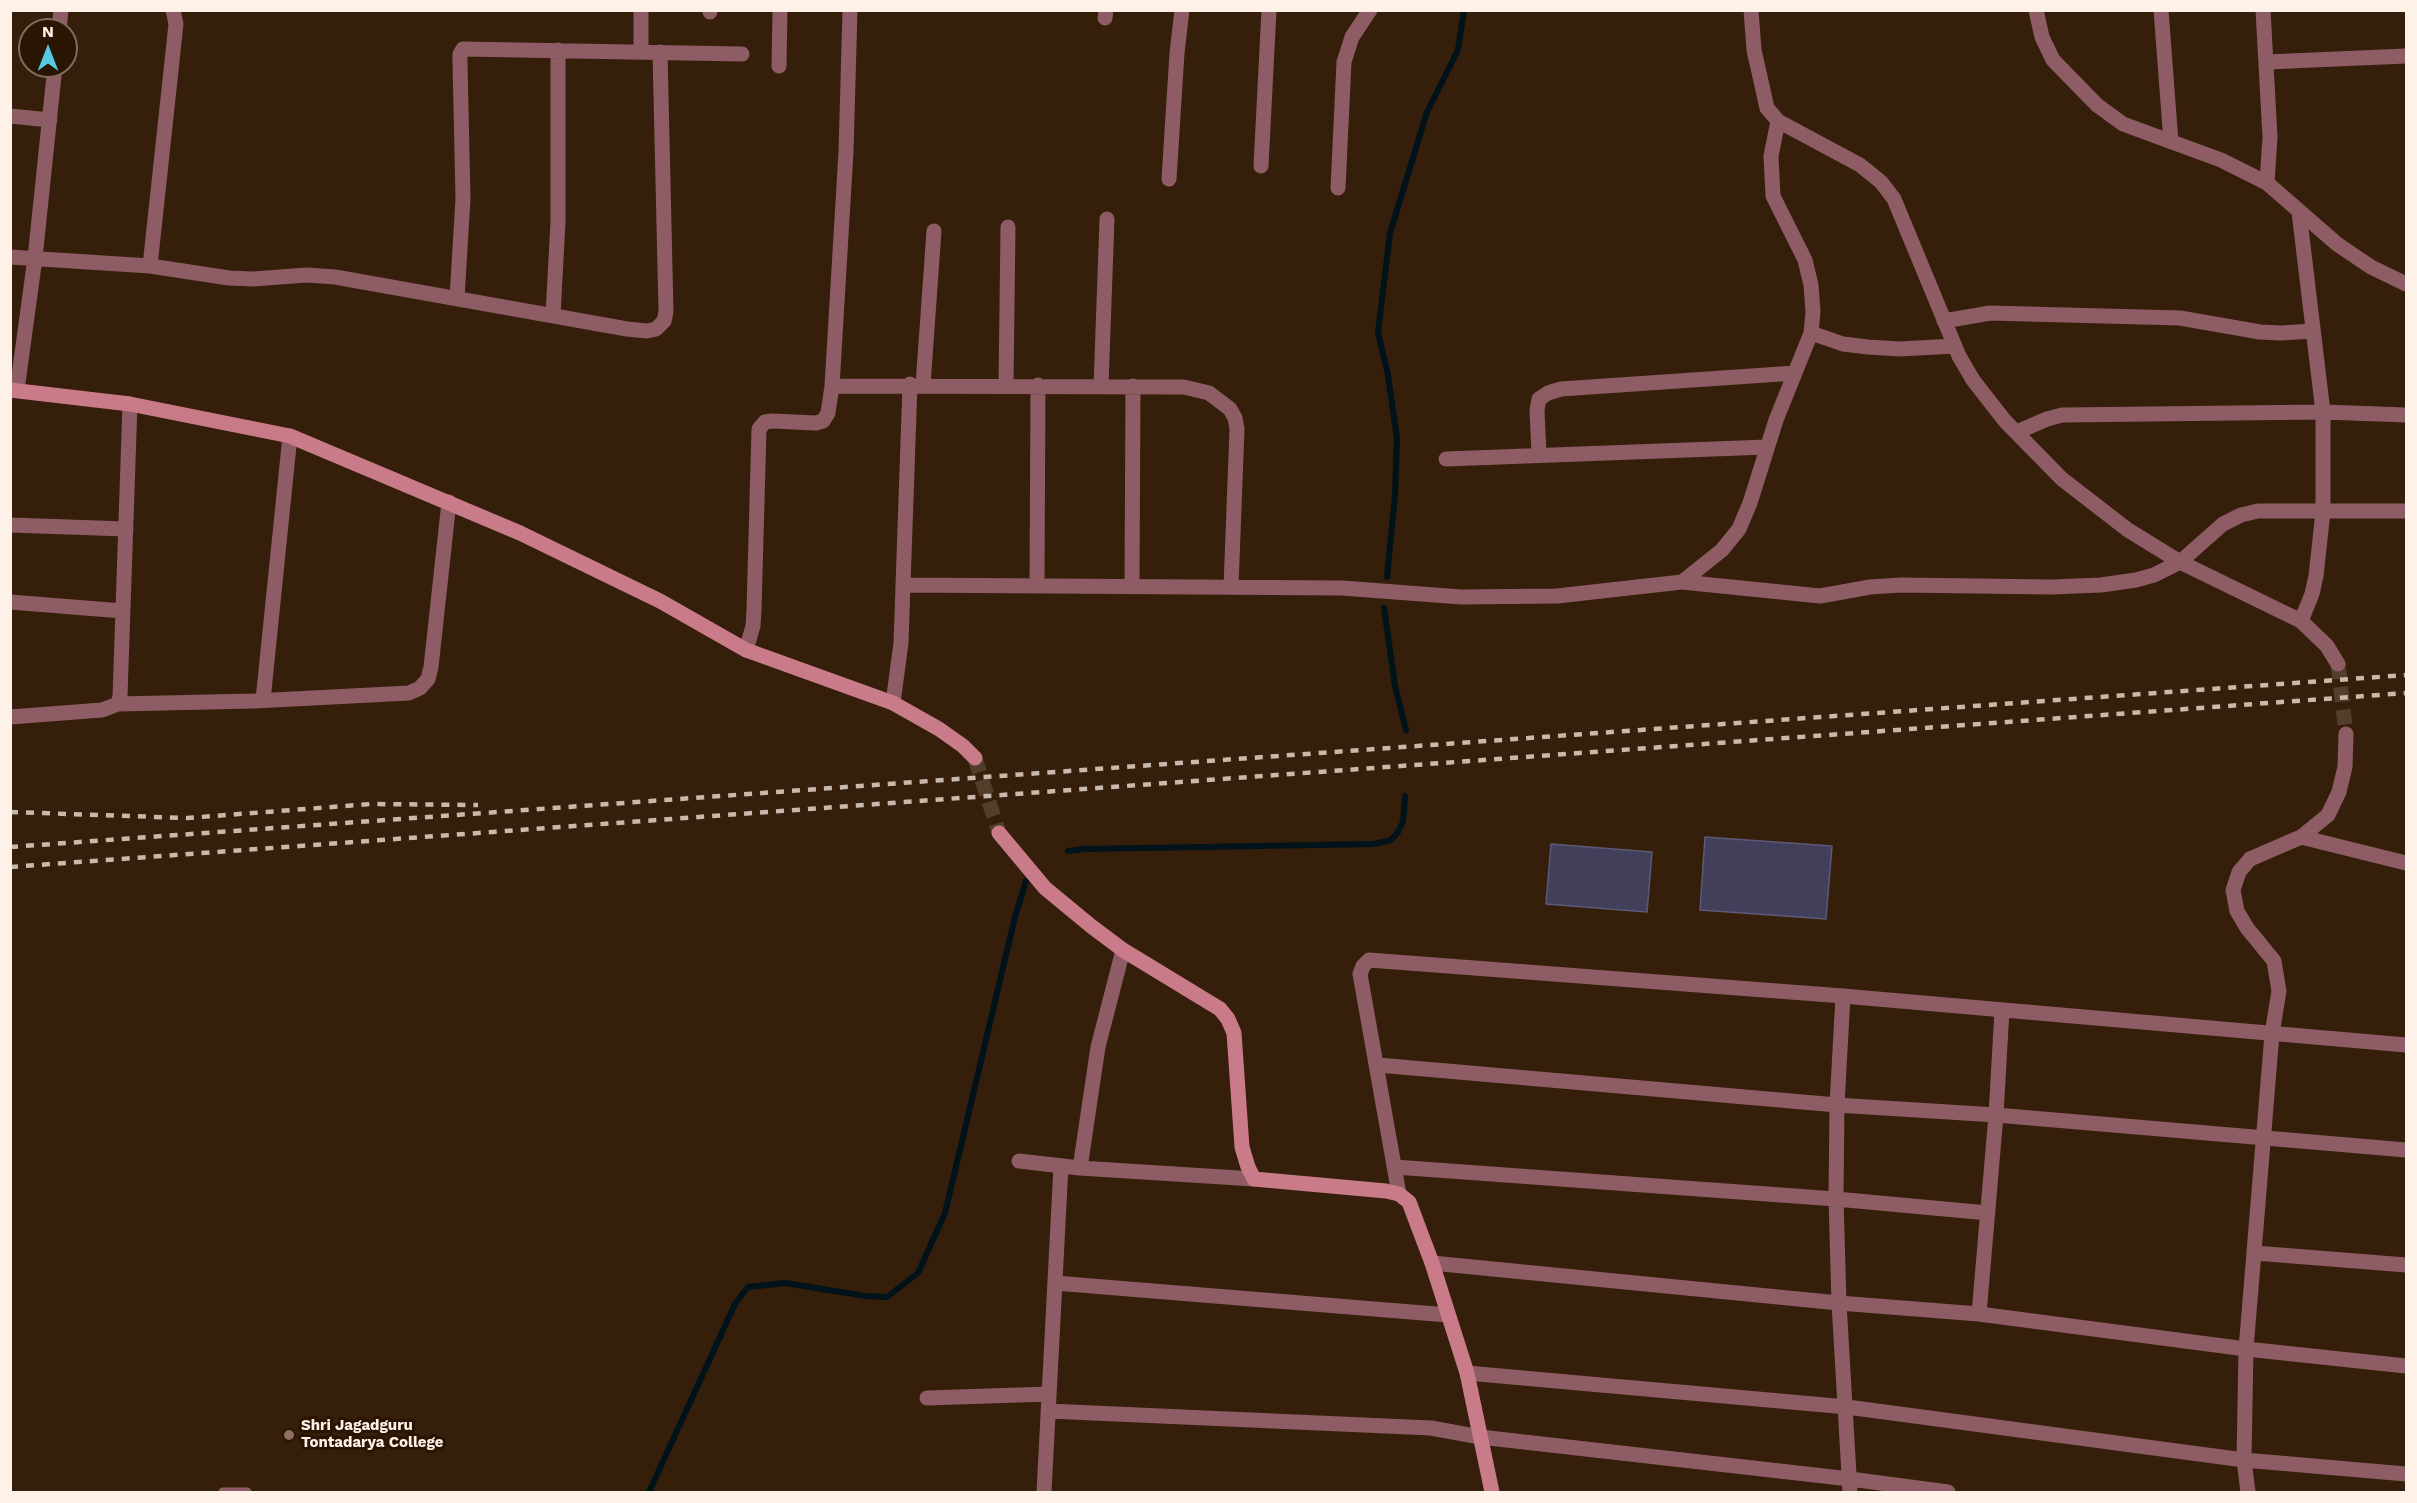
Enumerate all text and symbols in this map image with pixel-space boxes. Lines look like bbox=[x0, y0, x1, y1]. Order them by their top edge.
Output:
north arrow bbox=[18, 18, 78, 78]
text: N bbox=[42, 22, 54, 41]
place label: Shri Jagadguru Tontadarya College bbox=[301, 1417, 444, 1452]
marker: Shri Jagadguru Tontadarya College bbox=[282, 1428, 296, 1442]

